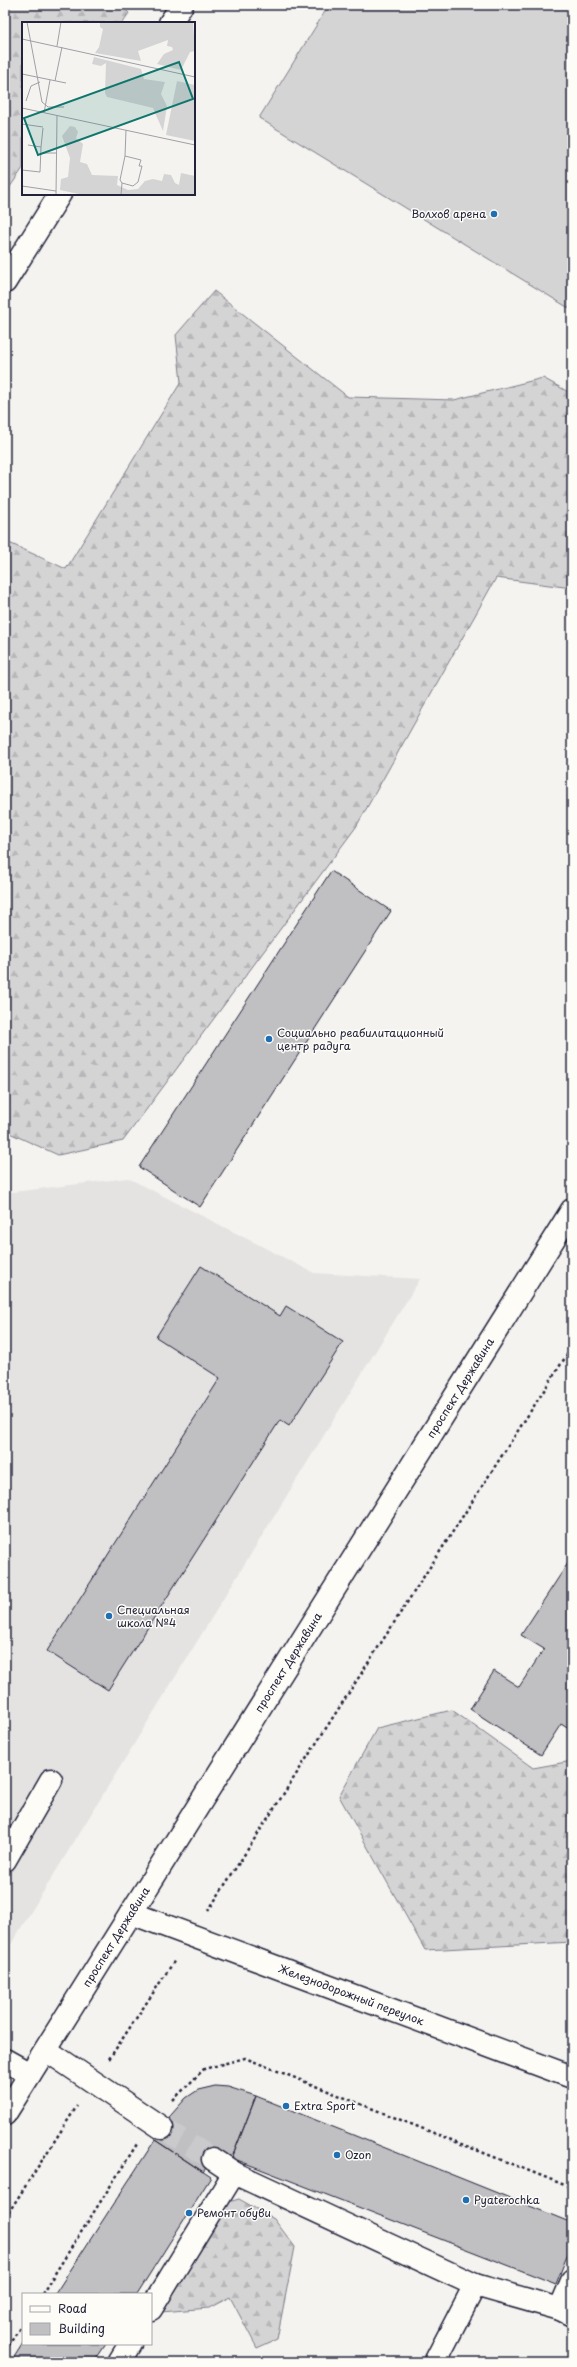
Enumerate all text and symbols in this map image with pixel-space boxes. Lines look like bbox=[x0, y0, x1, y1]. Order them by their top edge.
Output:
inset map bbox=[22, 22, 195, 195]
place label: Волхов арена bbox=[411, 205, 486, 222]
marker: Волхов арена bbox=[489, 209, 499, 219]
place label: Социально реабилитационный центр радуга bbox=[277, 1024, 444, 1054]
marker: Социально реабилитационный центр радуга bbox=[264, 1034, 274, 1044]
street label: проспект Державина bbox=[422, 1334, 498, 1441]
place label: Специальная школа №4 bbox=[117, 1601, 190, 1631]
street label: проспект Державина bbox=[250, 1609, 326, 1716]
marker: Специальная школа №4 bbox=[104, 1611, 114, 1621]
street label: проспект Державина bbox=[78, 1883, 154, 1990]
street label: Железнодорожный переулок bbox=[276, 1960, 427, 2029]
place label: Extra Sport bbox=[294, 2097, 356, 2114]
marker: Extra Sport bbox=[281, 2101, 291, 2111]
place label: Ozon bbox=[345, 2146, 371, 2163]
marker: Ozon bbox=[332, 2150, 342, 2160]
place label: Pyaterochka bbox=[474, 2191, 540, 2208]
marker: Pyaterochka bbox=[461, 2195, 471, 2205]
place label: Ремонт обуви bbox=[197, 2204, 271, 2221]
marker: Ремонт обуви bbox=[184, 2208, 194, 2218]
legend bbox=[22, 2293, 152, 2345]
text: Road bbox=[58, 2299, 87, 2317]
text: Building bbox=[58, 2319, 105, 2337]

